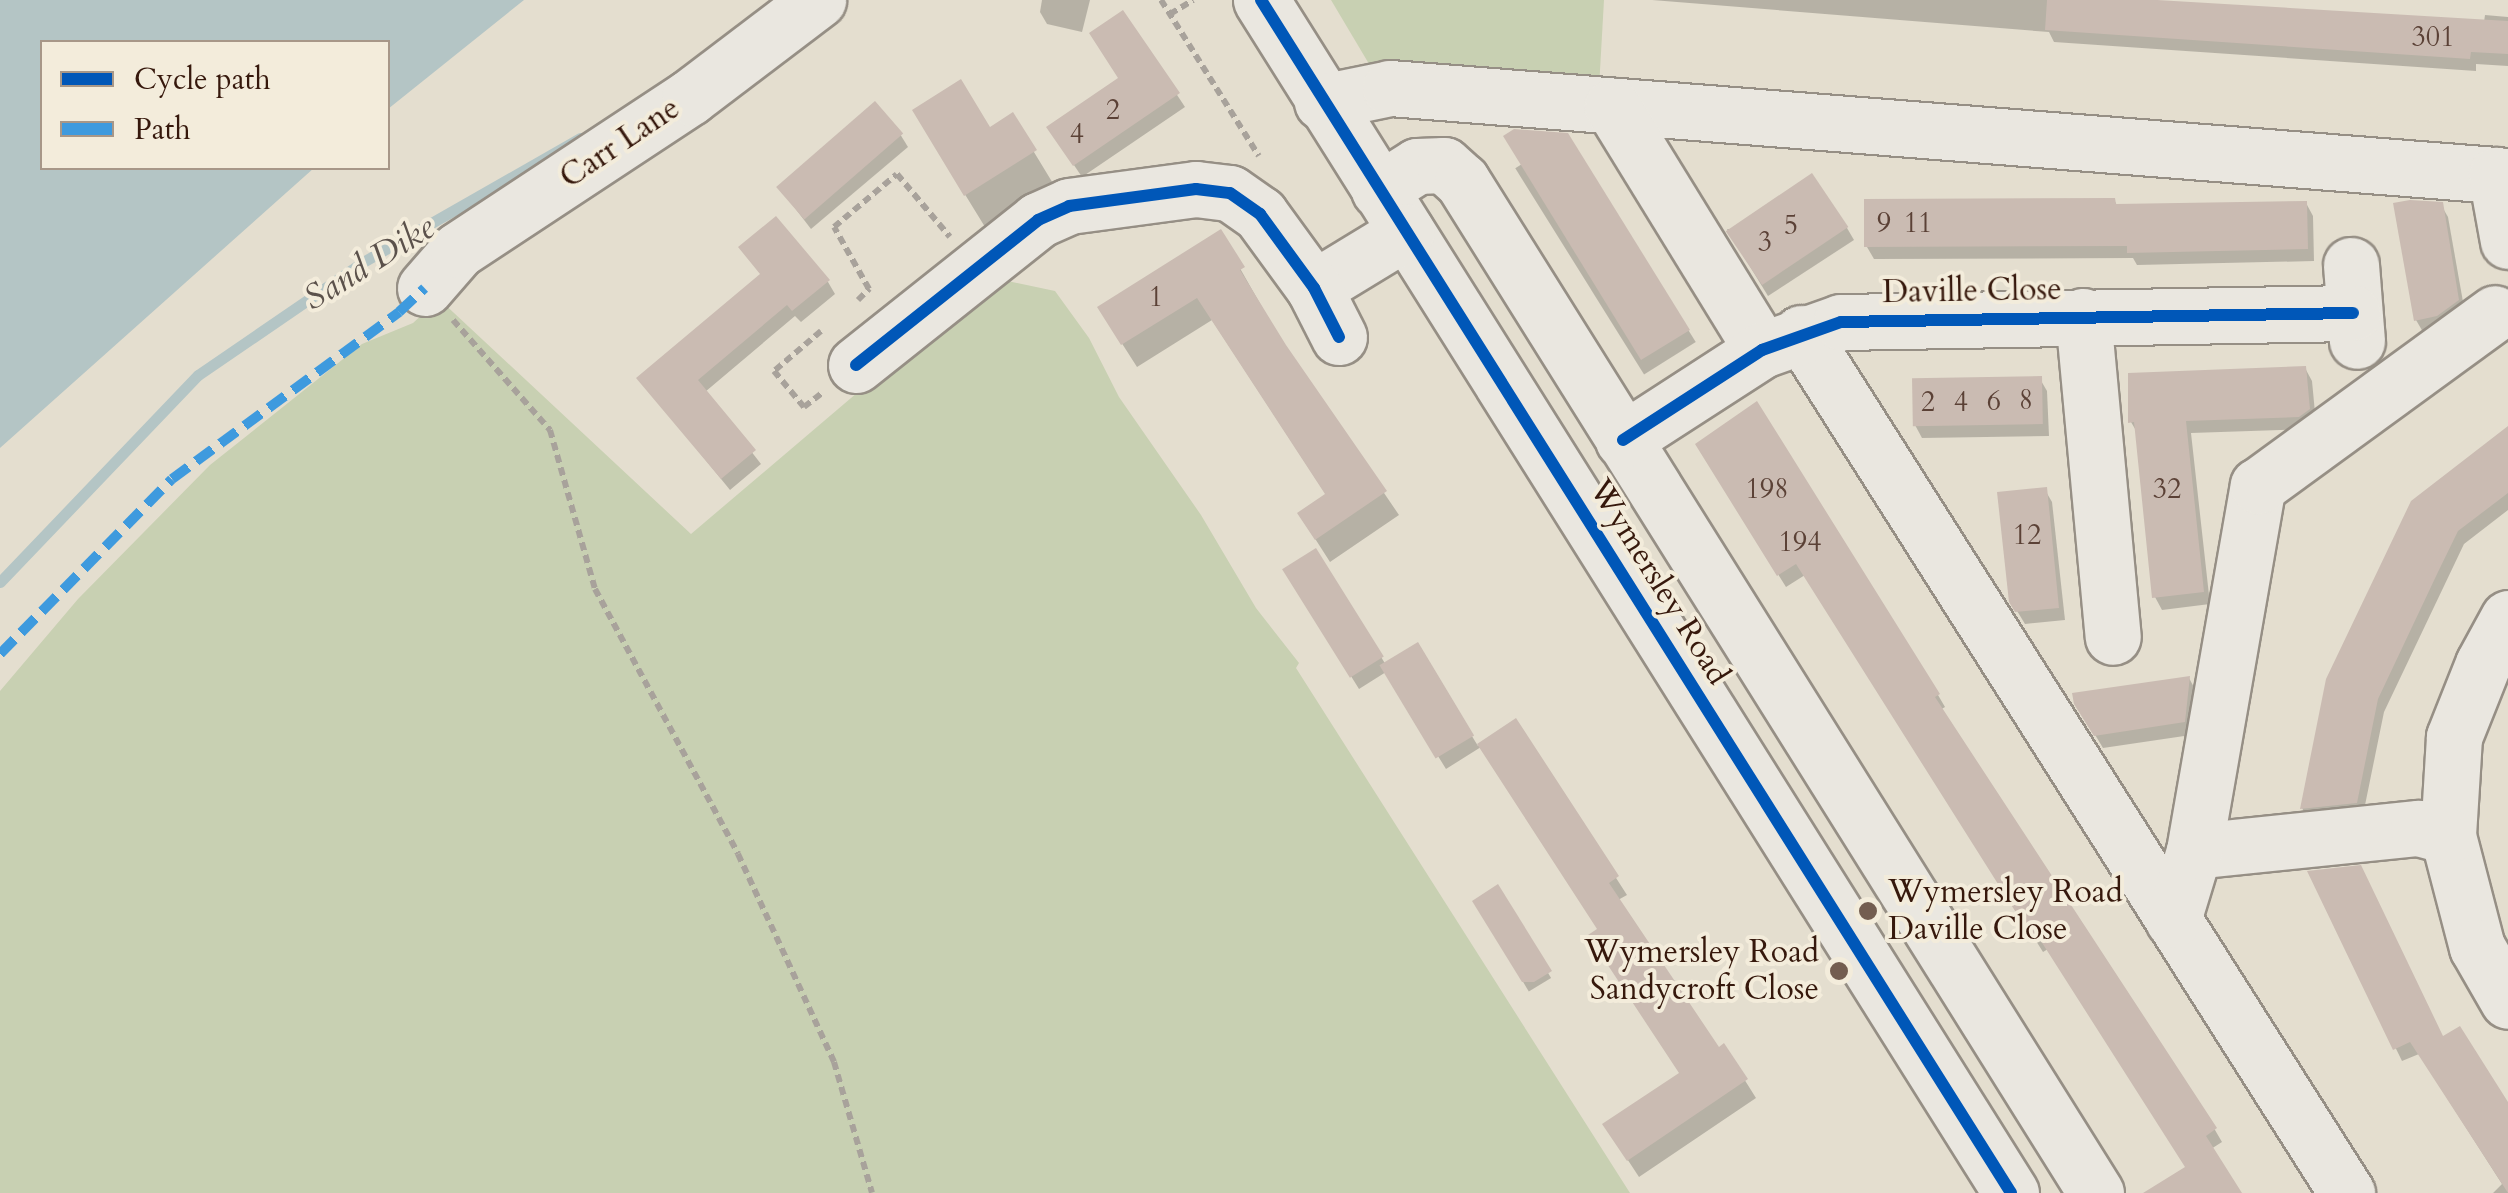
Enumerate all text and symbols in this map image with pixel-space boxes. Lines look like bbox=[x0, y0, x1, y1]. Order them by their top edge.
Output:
house number: 301 bbox=[2411, 20, 2455, 54]
legend bbox=[40, 40, 390, 170]
text: Cycle path bbox=[134, 59, 271, 100]
street label: Carr Lane bbox=[553, 89, 687, 197]
house number: 2 bbox=[1106, 93, 1120, 127]
text: Path bbox=[134, 109, 191, 150]
house number: 4 bbox=[1070, 117, 1084, 151]
water label: Sand Dike bbox=[296, 206, 442, 320]
house number: 9 bbox=[1877, 206, 1891, 240]
house number: 11 bbox=[1904, 206, 1932, 240]
house number: 5 bbox=[1784, 208, 1798, 242]
house number: 3 bbox=[1758, 225, 1772, 259]
street label: Daville Close bbox=[1882, 270, 2062, 312]
house number: 1 bbox=[1149, 280, 1163, 314]
house number: 8 bbox=[2019, 383, 2033, 417]
house number: 6 bbox=[1987, 384, 2001, 418]
house number: 2 bbox=[1921, 385, 1935, 419]
house number: 4 bbox=[1954, 385, 1968, 419]
street label: Wymersley Road bbox=[1581, 472, 1737, 692]
house number: 198 bbox=[1745, 472, 1789, 506]
house number: 32 bbox=[2153, 472, 2181, 506]
house number: 12 bbox=[2013, 518, 2041, 552]
house number: 194 bbox=[1778, 525, 1822, 559]
place label: Wymersley Road Daville Close bbox=[1888, 874, 2123, 949]
marker: Wymersley Road Daville Close bbox=[1857, 900, 1879, 922]
place label: Wymersley Road Sandycroft Close bbox=[1584, 934, 1819, 1009]
marker: Wymersley Road Sandycroft Close bbox=[1828, 960, 1850, 982]

